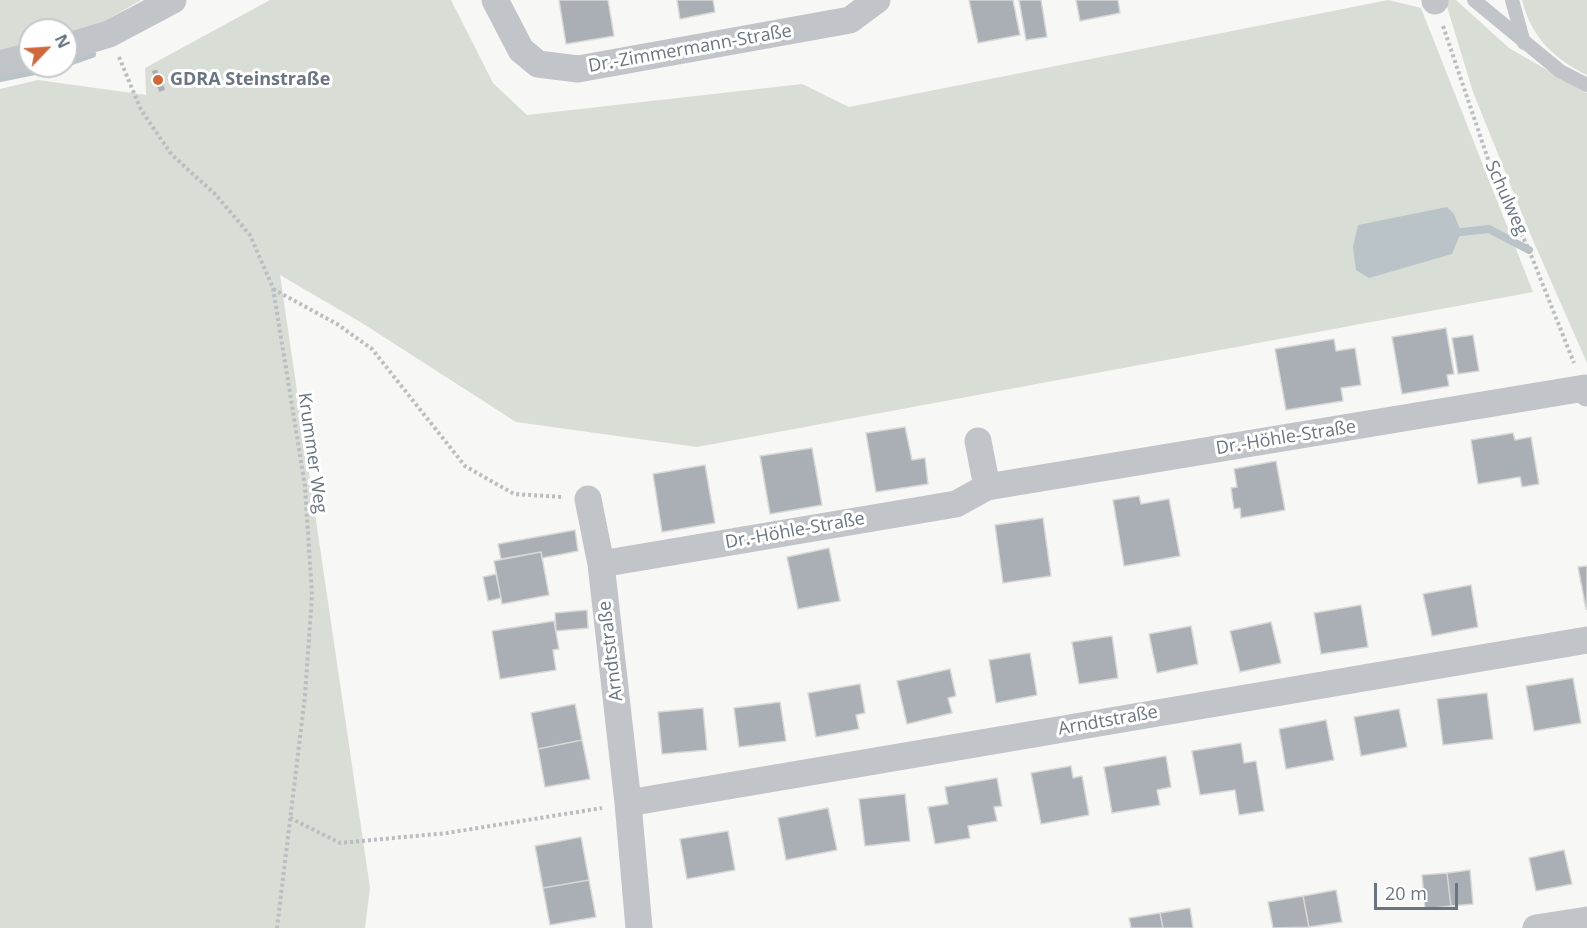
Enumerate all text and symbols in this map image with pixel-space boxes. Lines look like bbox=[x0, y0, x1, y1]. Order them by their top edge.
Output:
north arrow bbox=[18, 18, 78, 78]
street label: Dr.-Zimmermann-Straße bbox=[587, 20, 793, 78]
text: N bbox=[50, 31, 75, 52]
place label: GDRA Steinstraße bbox=[170, 69, 330, 91]
marker: GDRA Steinstraße bbox=[151, 73, 165, 87]
street label: Schulweg bbox=[1480, 158, 1532, 238]
street label: Krummer Weg bbox=[293, 391, 331, 515]
street label: Dr.-Höhle-Straße bbox=[1214, 416, 1358, 460]
street label: Dr.-Höhle-Straße bbox=[723, 508, 867, 554]
street label: Arndtstraße bbox=[594, 600, 628, 702]
street label: Arndtstraße bbox=[1056, 702, 1160, 740]
scale bar bbox=[1377, 871, 1461, 909]
text: 20 m bbox=[1385, 881, 1427, 905]

